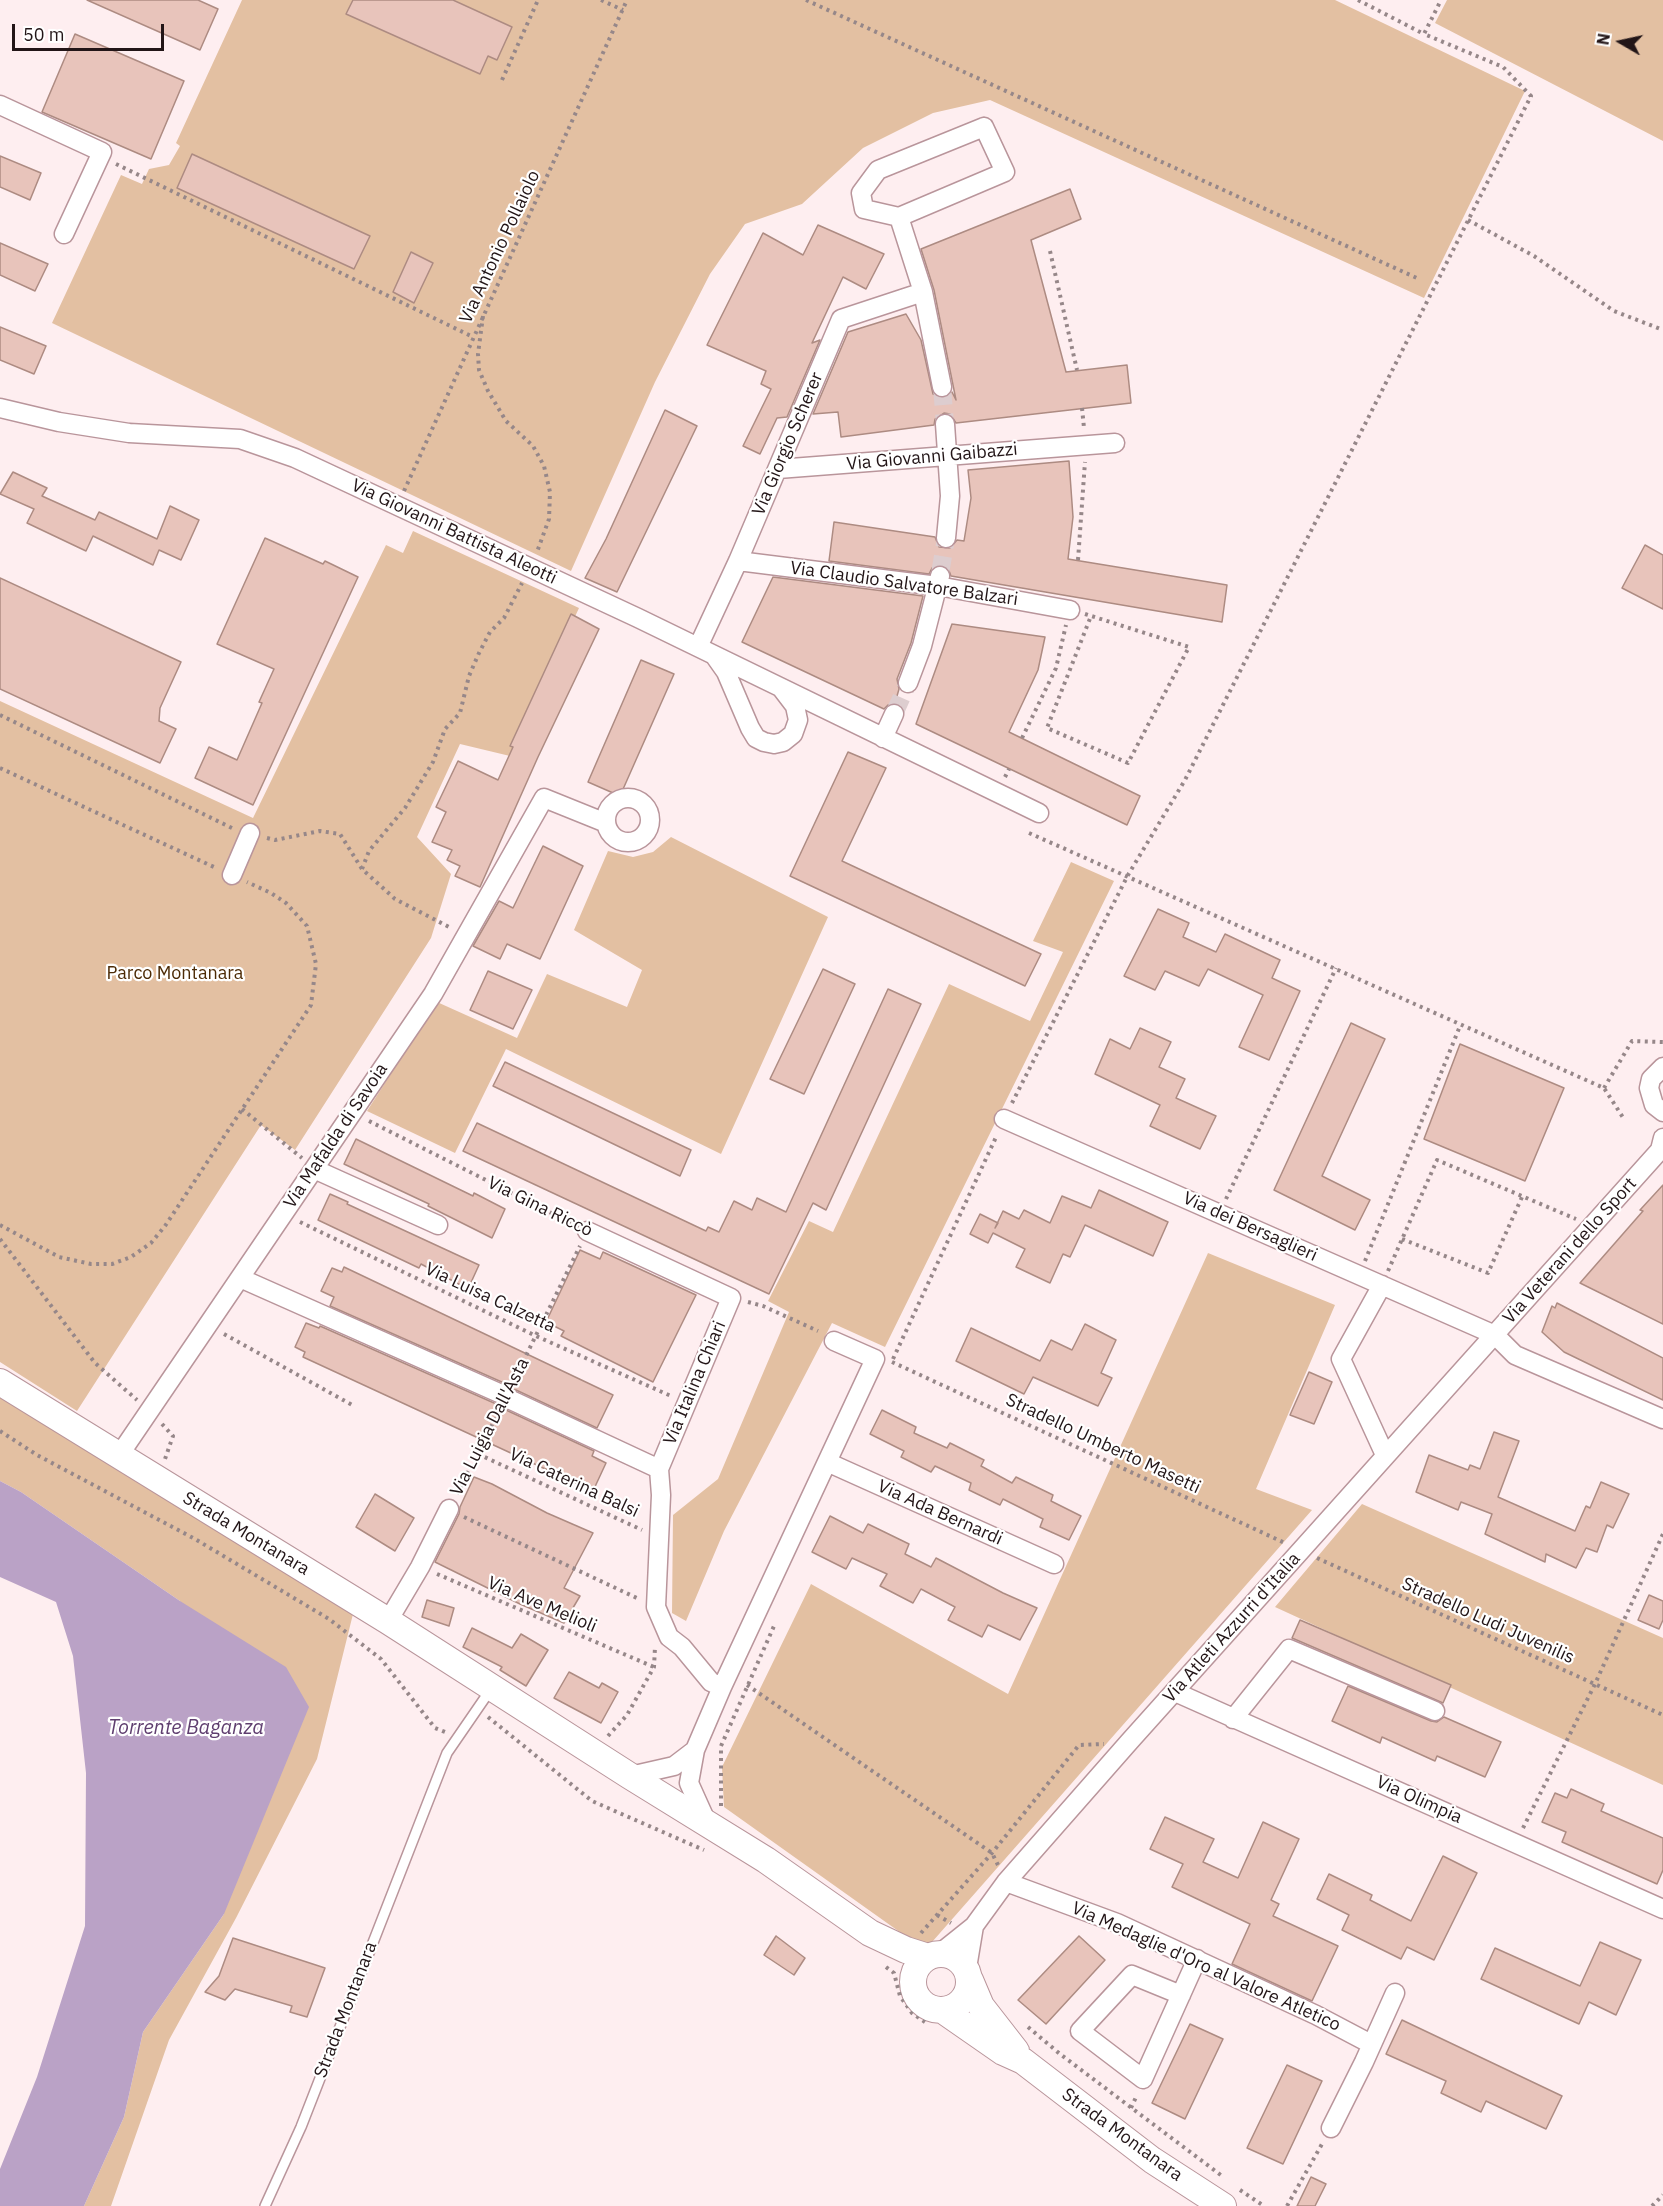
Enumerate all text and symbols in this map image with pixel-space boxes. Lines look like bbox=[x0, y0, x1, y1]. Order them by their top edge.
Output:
scale bar bbox=[15, 12, 166, 50]
north arrow bbox=[1591, 12, 1651, 72]
text: 50 m bbox=[23, 23, 65, 46]
text: N bbox=[1592, 32, 1614, 46]
street label: Via Antonio Pollaiolo bbox=[455, 167, 545, 327]
street label: Via Giorgio Scherer bbox=[748, 369, 828, 519]
street label: Via Giovanni Gaibazzi bbox=[846, 439, 1018, 475]
street label: Via Giovanni Battista Aleotti bbox=[348, 475, 560, 589]
street label: Via Claudio Salvatore Balzari bbox=[789, 557, 1019, 611]
park label: Parco Montanara bbox=[107, 963, 243, 985]
street label: Via Mafalda di Savoia bbox=[279, 1059, 393, 1213]
street label: Via Gina Riccò bbox=[484, 1172, 596, 1242]
street label: Via Veterani dello Sport bbox=[1499, 1173, 1641, 1329]
street label: Via dei Bersaglieri bbox=[1179, 1188, 1321, 1266]
street label: Via Luisa Calzetta bbox=[421, 1258, 559, 1338]
street label: Via Italina Chiari bbox=[659, 1318, 731, 1448]
street label: Via Luigia Dall'Asta bbox=[446, 1355, 534, 1499]
street label: Stradello Umberto Masetti bbox=[1002, 1389, 1204, 1499]
street label: Via Caterina Balsi bbox=[506, 1443, 642, 1523]
street label: Via Ada Bernardi bbox=[874, 1476, 1006, 1550]
street label: Strada Montanara bbox=[179, 1488, 313, 1580]
street label: Via Atleti Azzurri d'Italia bbox=[1159, 1549, 1305, 1707]
street label: Via Ave Melioli bbox=[484, 1572, 600, 1638]
street label: Stradello Ludi Juvenilis bbox=[1398, 1573, 1578, 1669]
water label: Torrente Baganza bbox=[108, 1716, 264, 1740]
street label: Via Olimpia bbox=[1373, 1771, 1465, 1829]
street label: Via Medaglie d'Oro al Valore Atletico bbox=[1068, 1898, 1344, 2036]
street label: Strada Montanara bbox=[310, 1939, 382, 2081]
street label: Strada Montanara bbox=[1057, 2084, 1187, 2186]

